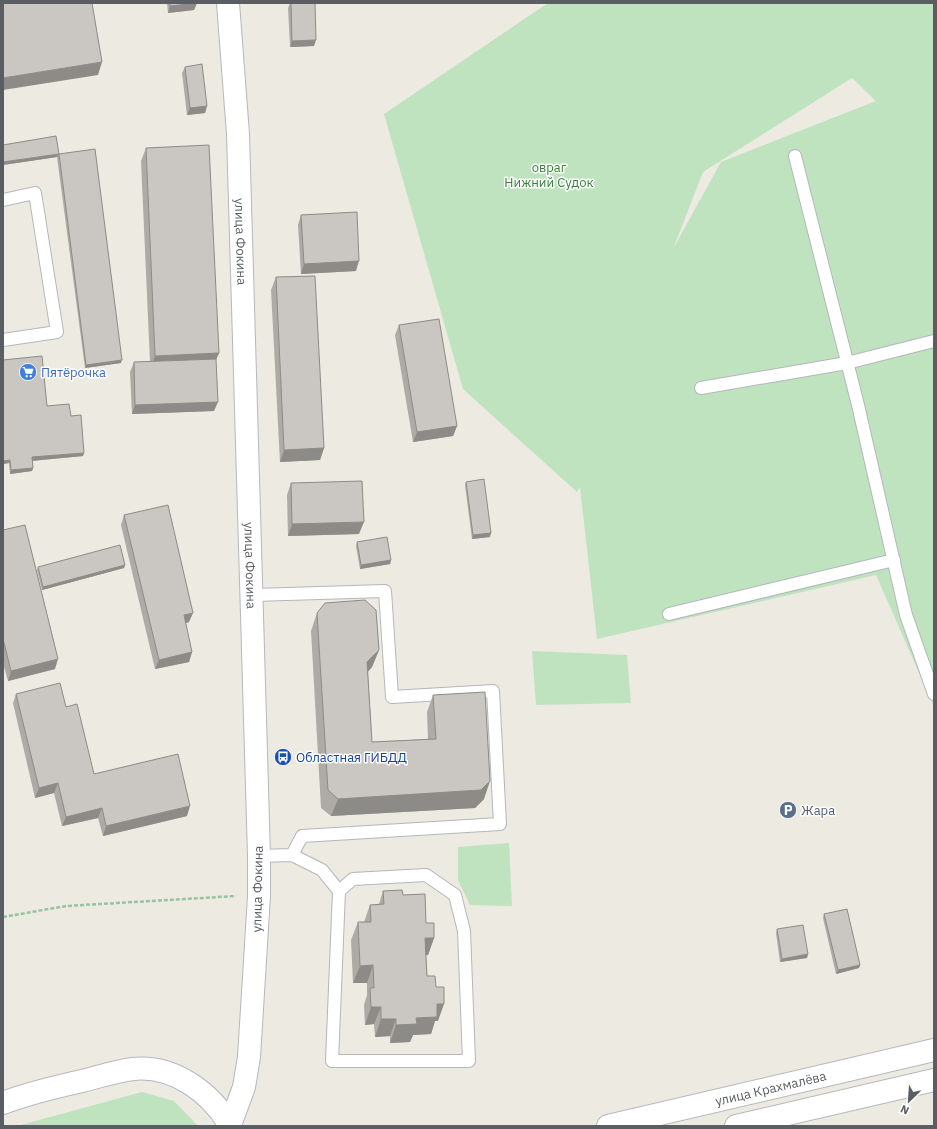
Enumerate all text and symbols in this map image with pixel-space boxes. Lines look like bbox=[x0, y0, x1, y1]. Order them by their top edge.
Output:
park label: овраг Нижний Судок bbox=[504, 159, 594, 191]
street label: улица Фокина bbox=[231, 198, 250, 285]
supermarket icon: Пятёрочка bbox=[18, 362, 38, 382]
place label: Пятёрочка bbox=[41, 364, 106, 381]
street label: улица Фокина bbox=[240, 522, 260, 609]
bus stop icon: Областная ГИБДД bbox=[273, 747, 293, 767]
place label: Областная ГИБДД bbox=[296, 749, 408, 766]
parking icon: Жара bbox=[778, 800, 798, 820]
place label: Жара bbox=[801, 802, 835, 819]
street label: улица Фокина bbox=[248, 845, 267, 933]
street label: улица Крахмалёва bbox=[713, 1067, 828, 1110]
north arrow bbox=[889, 1081, 929, 1121]
text: N bbox=[898, 1102, 911, 1118]

